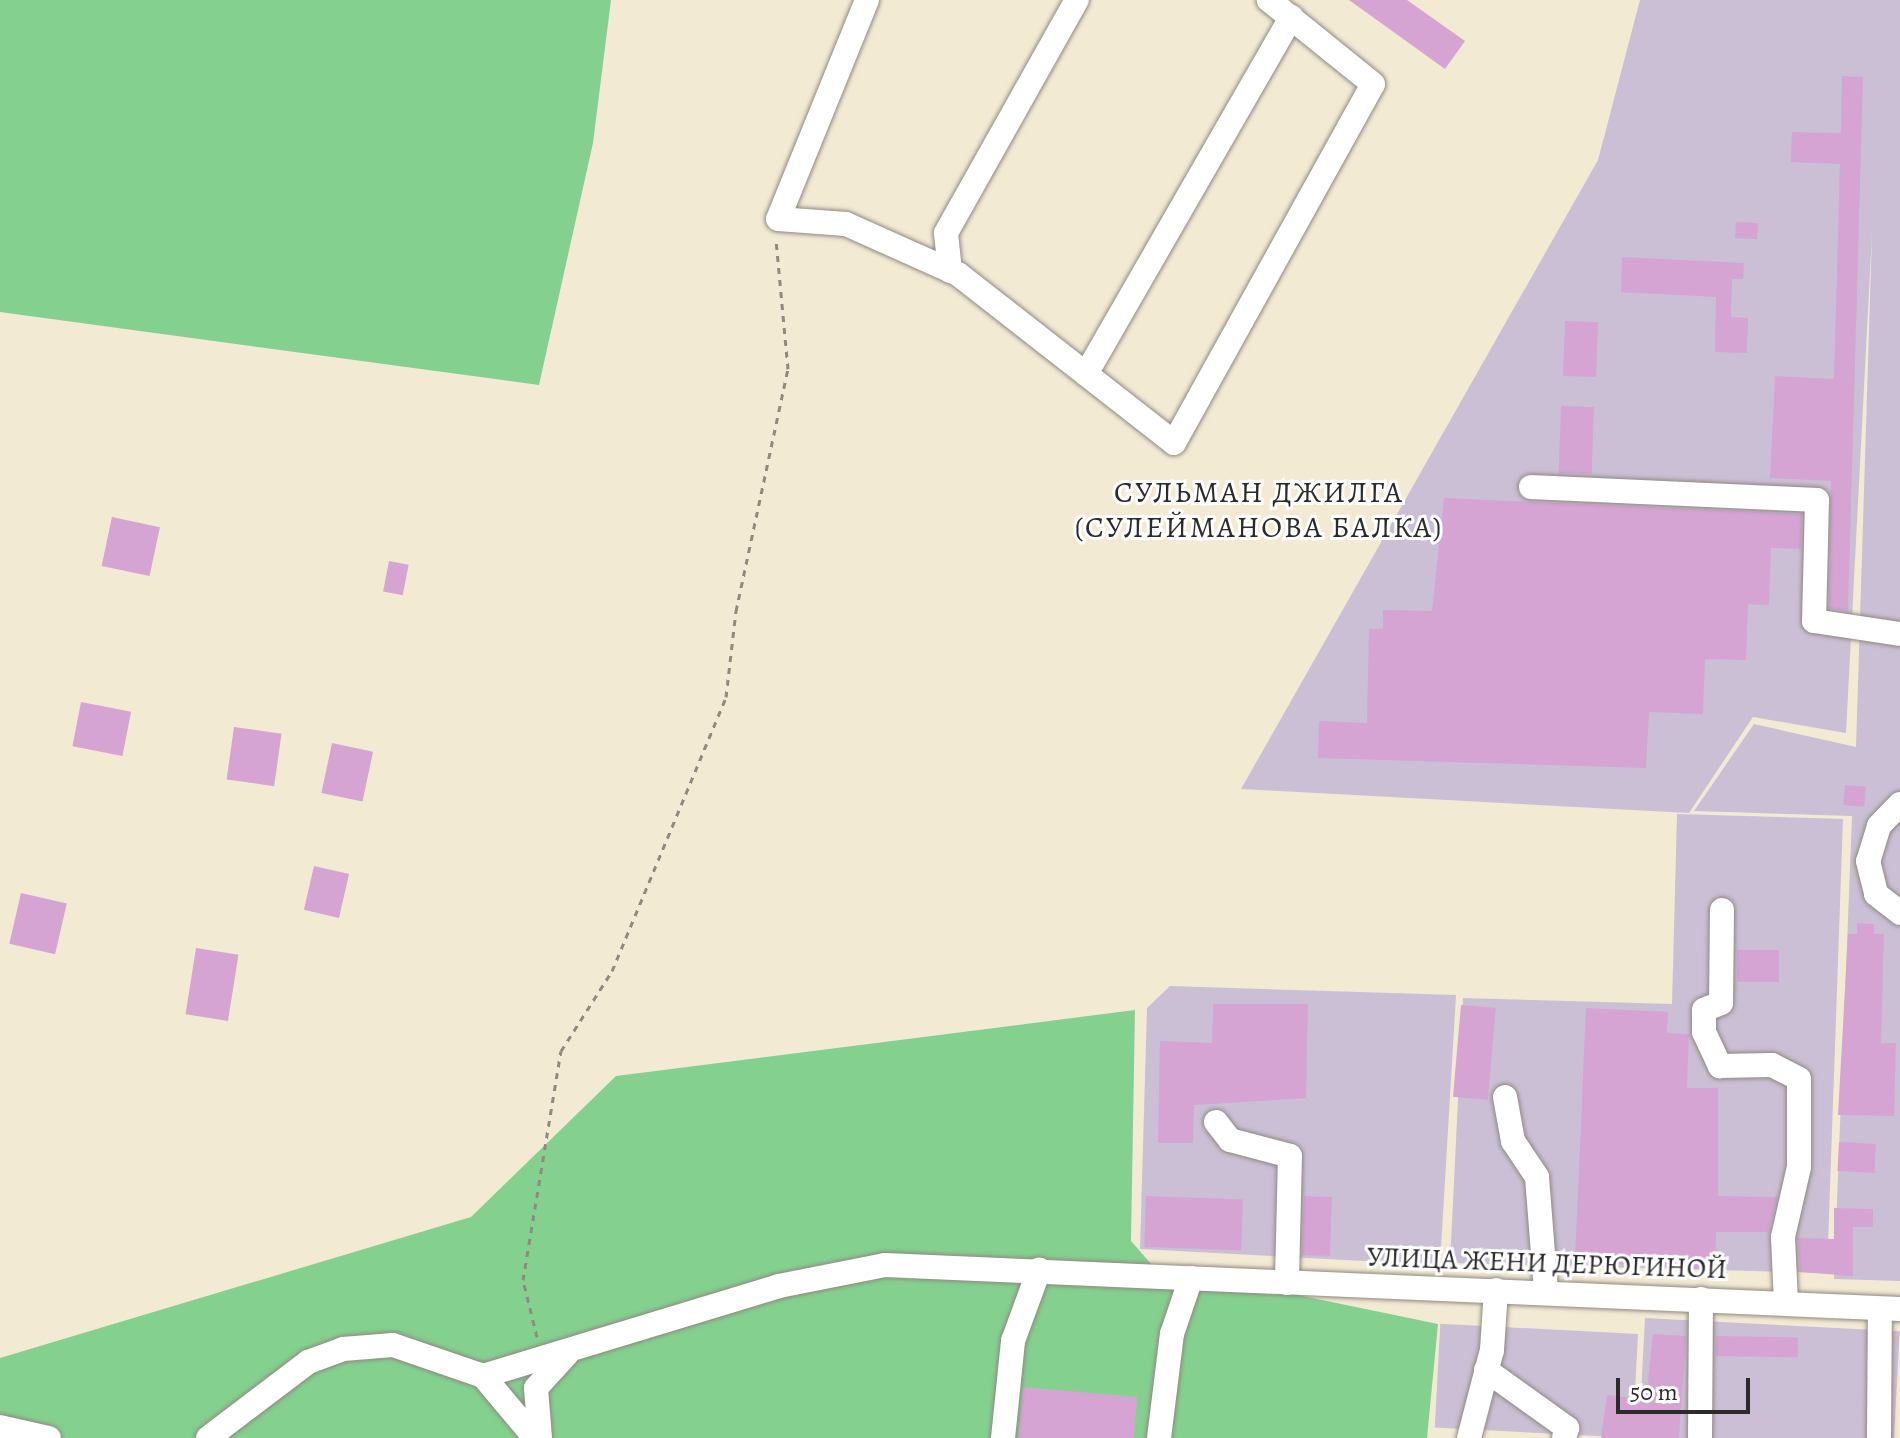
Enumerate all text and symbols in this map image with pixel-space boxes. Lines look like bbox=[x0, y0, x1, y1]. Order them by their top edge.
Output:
district label: СУЛЬМАН ДЖИЛГА (СУЛЕЙМАНОВА БАЛКА) bbox=[1075, 474, 1443, 544]
street label: УЛИЦА ЖЕНИ ДЕРЮГИНОЙ bbox=[1366, 1240, 1728, 1286]
scale bar bbox=[1620, 1362, 1754, 1412]
text: 50 m bbox=[1630, 1376, 1678, 1408]

